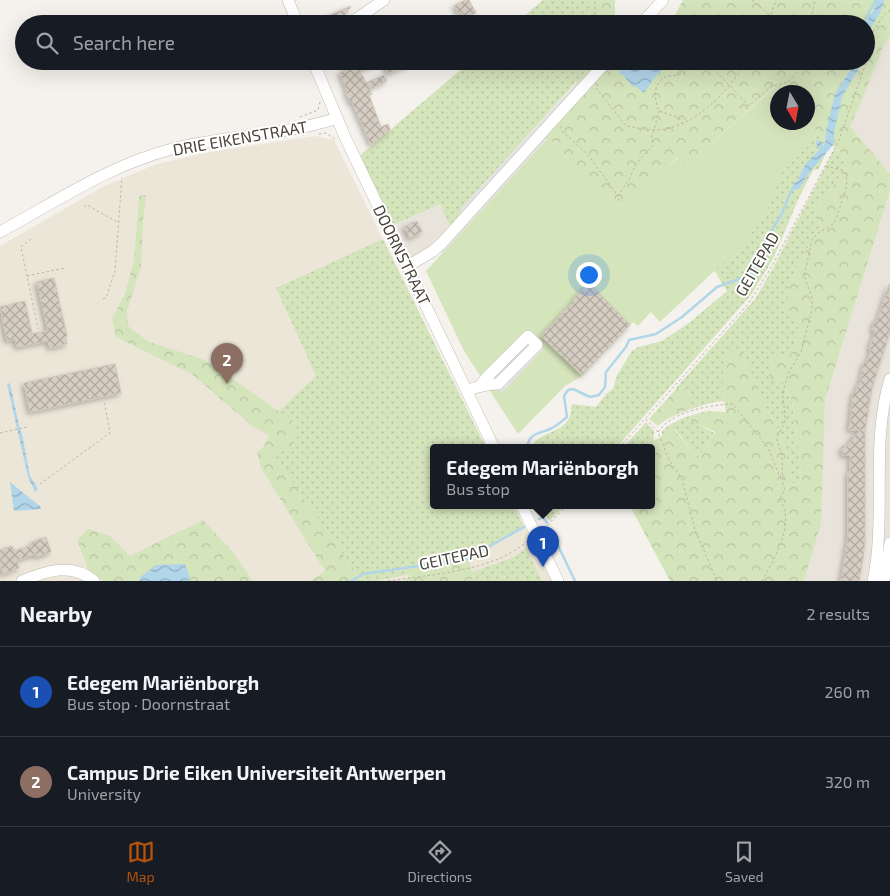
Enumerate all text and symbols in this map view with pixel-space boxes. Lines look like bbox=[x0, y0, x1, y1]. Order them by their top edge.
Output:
search box bbox=[15, 15, 875, 70]
icon: search bbox=[33, 29, 61, 57]
text: Search here bbox=[73, 31, 175, 54]
north arrow bbox=[770, 85, 815, 130]
street label: DRIE EIKENSTRAAT bbox=[171, 116, 309, 159]
street label: DOORNSTRAAT bbox=[370, 201, 435, 308]
street label: GEITEPAD bbox=[731, 228, 783, 299]
your location bbox=[576, 262, 602, 288]
pin: 2 bbox=[211, 343, 243, 384]
popup bbox=[430, 444, 655, 509]
text: Edegem Mariënborgh bbox=[446, 456, 639, 479]
text: Bus stop bbox=[446, 479, 510, 498]
pin: 1 bbox=[527, 526, 559, 567]
street label: GEITEPAD bbox=[417, 540, 491, 573]
text: Nearby bbox=[20, 601, 92, 626]
text: 2 results bbox=[807, 604, 870, 623]
text: Edegem Mariënborgh bbox=[67, 671, 259, 694]
text: 1 bbox=[33, 682, 39, 701]
text: 260 m bbox=[825, 682, 870, 701]
text: Bus stop · Doornstraat bbox=[67, 694, 230, 713]
text: Campus Drie Eiken Universiteit Antwerpen bbox=[67, 761, 446, 784]
text: 2 bbox=[31, 772, 41, 791]
text: 320 m bbox=[825, 772, 870, 791]
text: University bbox=[67, 784, 141, 803]
tab: Map bbox=[126, 838, 155, 885]
tab: Directions bbox=[408, 838, 472, 885]
tab: Saved bbox=[725, 838, 764, 885]

